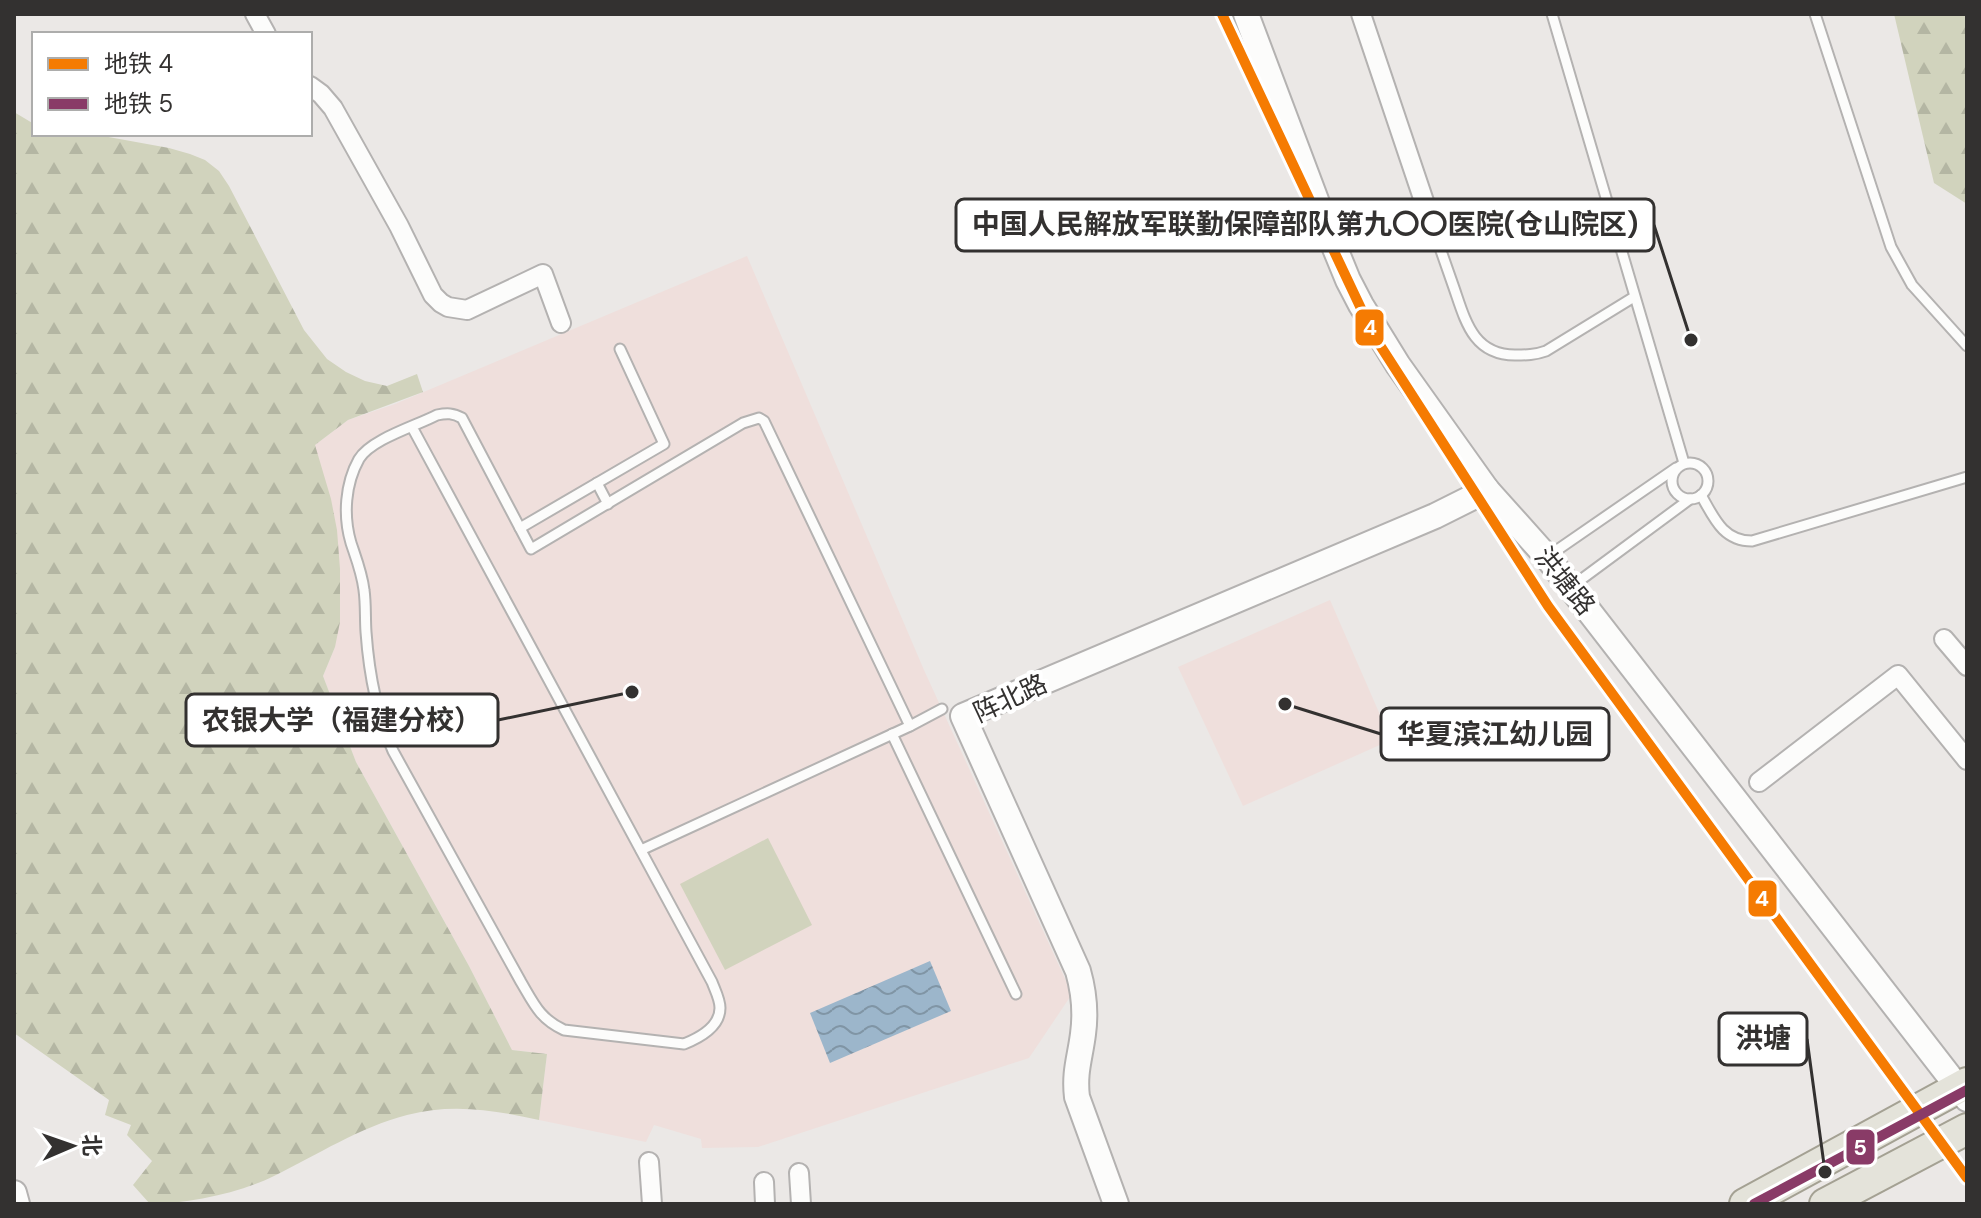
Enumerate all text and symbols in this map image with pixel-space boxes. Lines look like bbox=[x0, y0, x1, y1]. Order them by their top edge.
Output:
legend bbox=[32, 32, 312, 136]
text: 地铁 4 bbox=[104, 48, 173, 79]
text: 地铁 5 bbox=[104, 88, 173, 119]
callout: 中国人民解放军联勤保障部队第九〇〇医院(仓山院区) bbox=[956, 199, 1654, 251]
text: 中国人民解放军联勤保障部队第九〇〇医院(仓山院区) bbox=[972, 206, 1638, 243]
line badge: 4 bbox=[1354, 308, 1385, 347]
text: 4 bbox=[1363, 313, 1377, 342]
street label: 洪塘路 bbox=[1527, 540, 1603, 622]
street label: 阵北路 bbox=[967, 666, 1053, 730]
callout: 农银大学（福建分校） bbox=[186, 694, 498, 746]
text: 农银大学（福建分校） bbox=[202, 702, 482, 739]
callout: 华夏滨江幼儿园 bbox=[1381, 708, 1609, 760]
text: 华夏滨江幼儿园 bbox=[1397, 716, 1593, 753]
line badge: 4 bbox=[1747, 879, 1778, 918]
text: 4 bbox=[1755, 884, 1769, 913]
callout: 洪塘 bbox=[1719, 1013, 1807, 1065]
text: 洪塘 bbox=[1735, 1020, 1791, 1057]
north arrow bbox=[32, 1106, 112, 1186]
line badge: 5 bbox=[1845, 1128, 1876, 1166]
text: 5 bbox=[1853, 1133, 1867, 1162]
text: 北 bbox=[77, 1134, 106, 1157]

